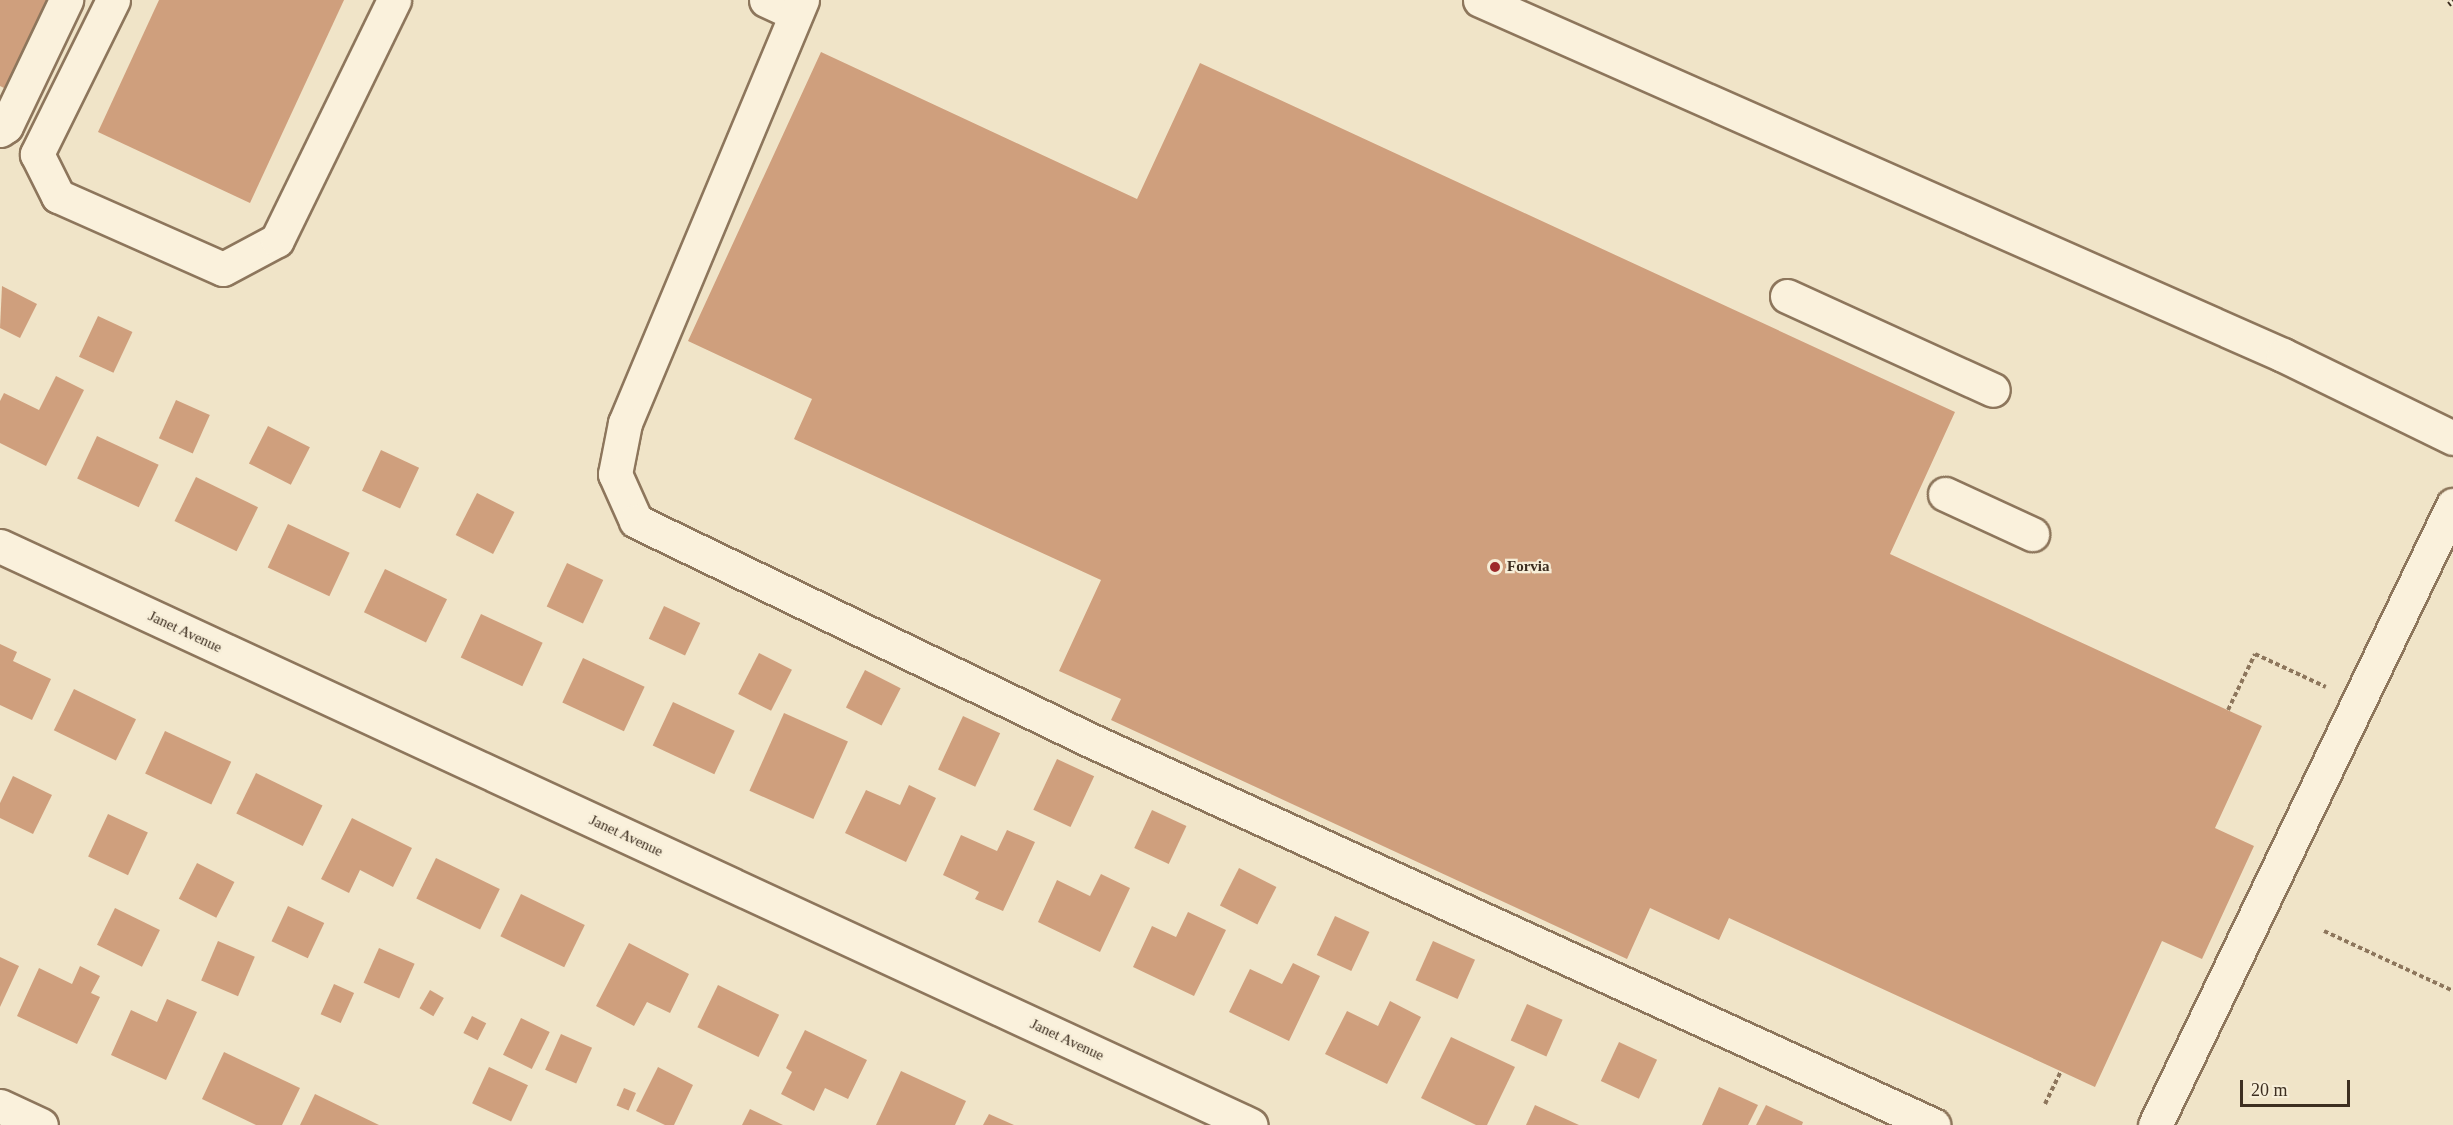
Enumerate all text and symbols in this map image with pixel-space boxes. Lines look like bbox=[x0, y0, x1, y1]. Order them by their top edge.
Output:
place label: Forvia bbox=[1507, 558, 1549, 576]
marker: Forvia bbox=[1488, 560, 1502, 574]
street label: Janet Avenue bbox=[145, 607, 225, 657]
street label: Janet Avenue bbox=[586, 811, 666, 861]
street label: Janet Avenue bbox=[1027, 1015, 1107, 1065]
scale bar bbox=[2243, 1068, 2352, 1106]
text: 20 m bbox=[2251, 1080, 2288, 1100]

